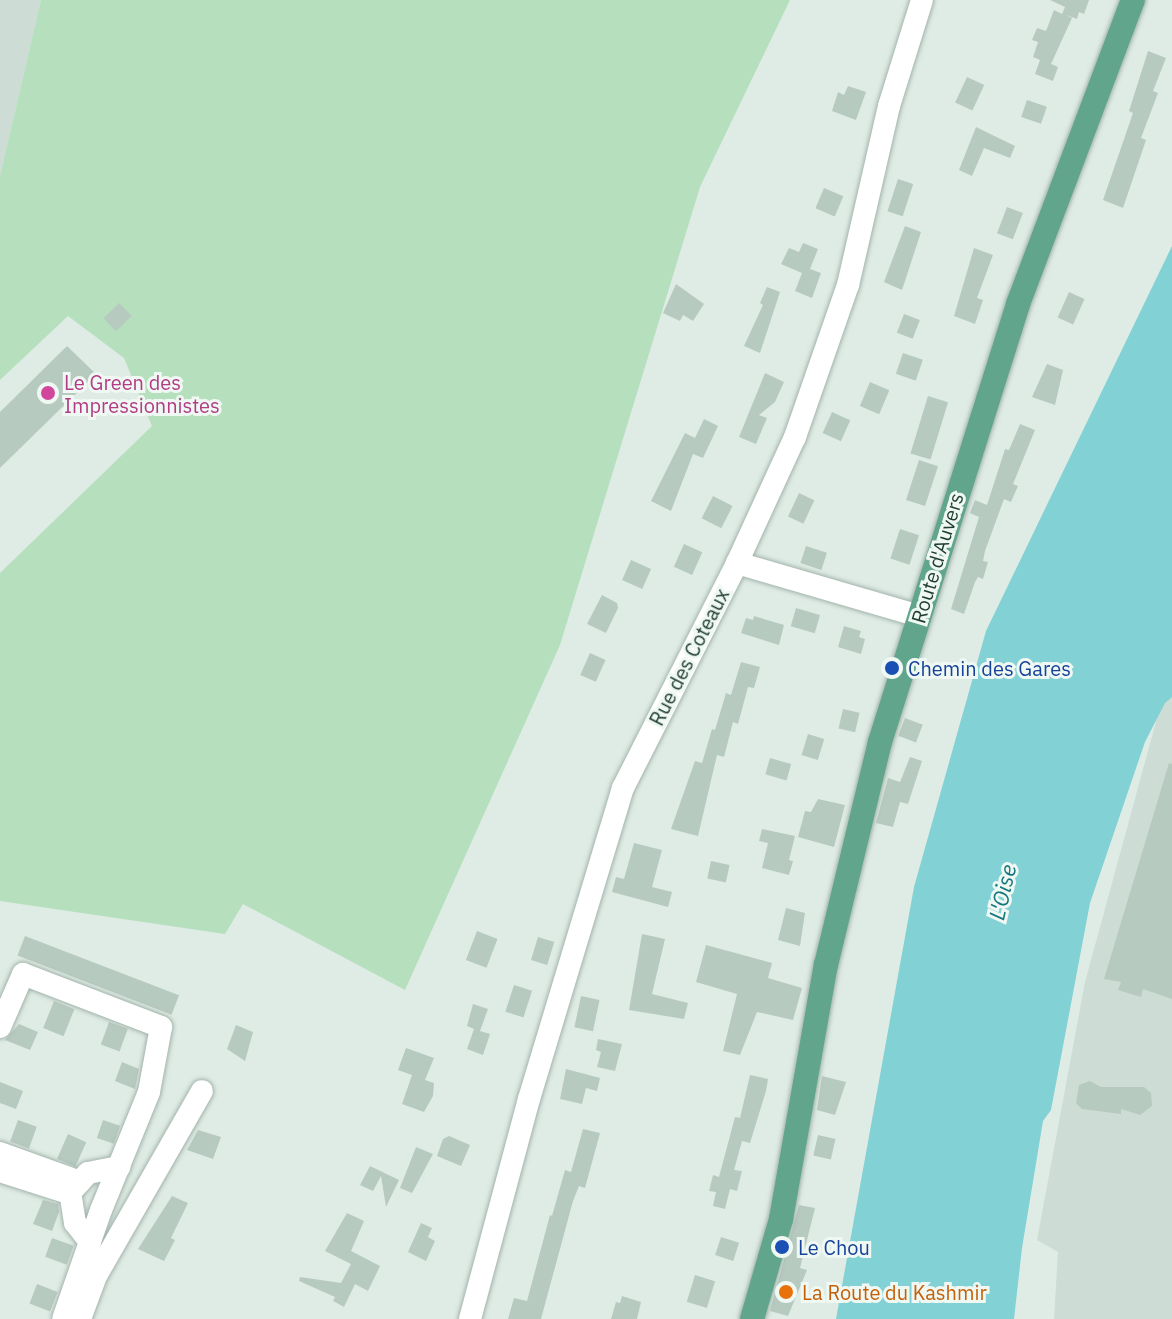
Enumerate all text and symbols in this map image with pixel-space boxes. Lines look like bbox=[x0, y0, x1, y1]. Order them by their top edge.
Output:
place label: Le Green des Impressionnistes bbox=[64, 370, 220, 417]
marker: Le Green des Impressionnistes bbox=[39, 384, 57, 402]
street label: Route d'Auvers bbox=[906, 490, 968, 626]
street label: Rue des Coteaux bbox=[644, 584, 734, 730]
place label: Chemin des Gares bbox=[908, 656, 1071, 680]
marker: Chemin des Gares bbox=[883, 659, 901, 677]
water label: L'Oise bbox=[983, 862, 1021, 922]
place label: Le Chou bbox=[798, 1235, 870, 1259]
marker: Le Chou bbox=[773, 1238, 791, 1256]
place label: La Route du Kashmir bbox=[802, 1280, 987, 1304]
marker: La Route du Kashmir bbox=[777, 1283, 795, 1301]

